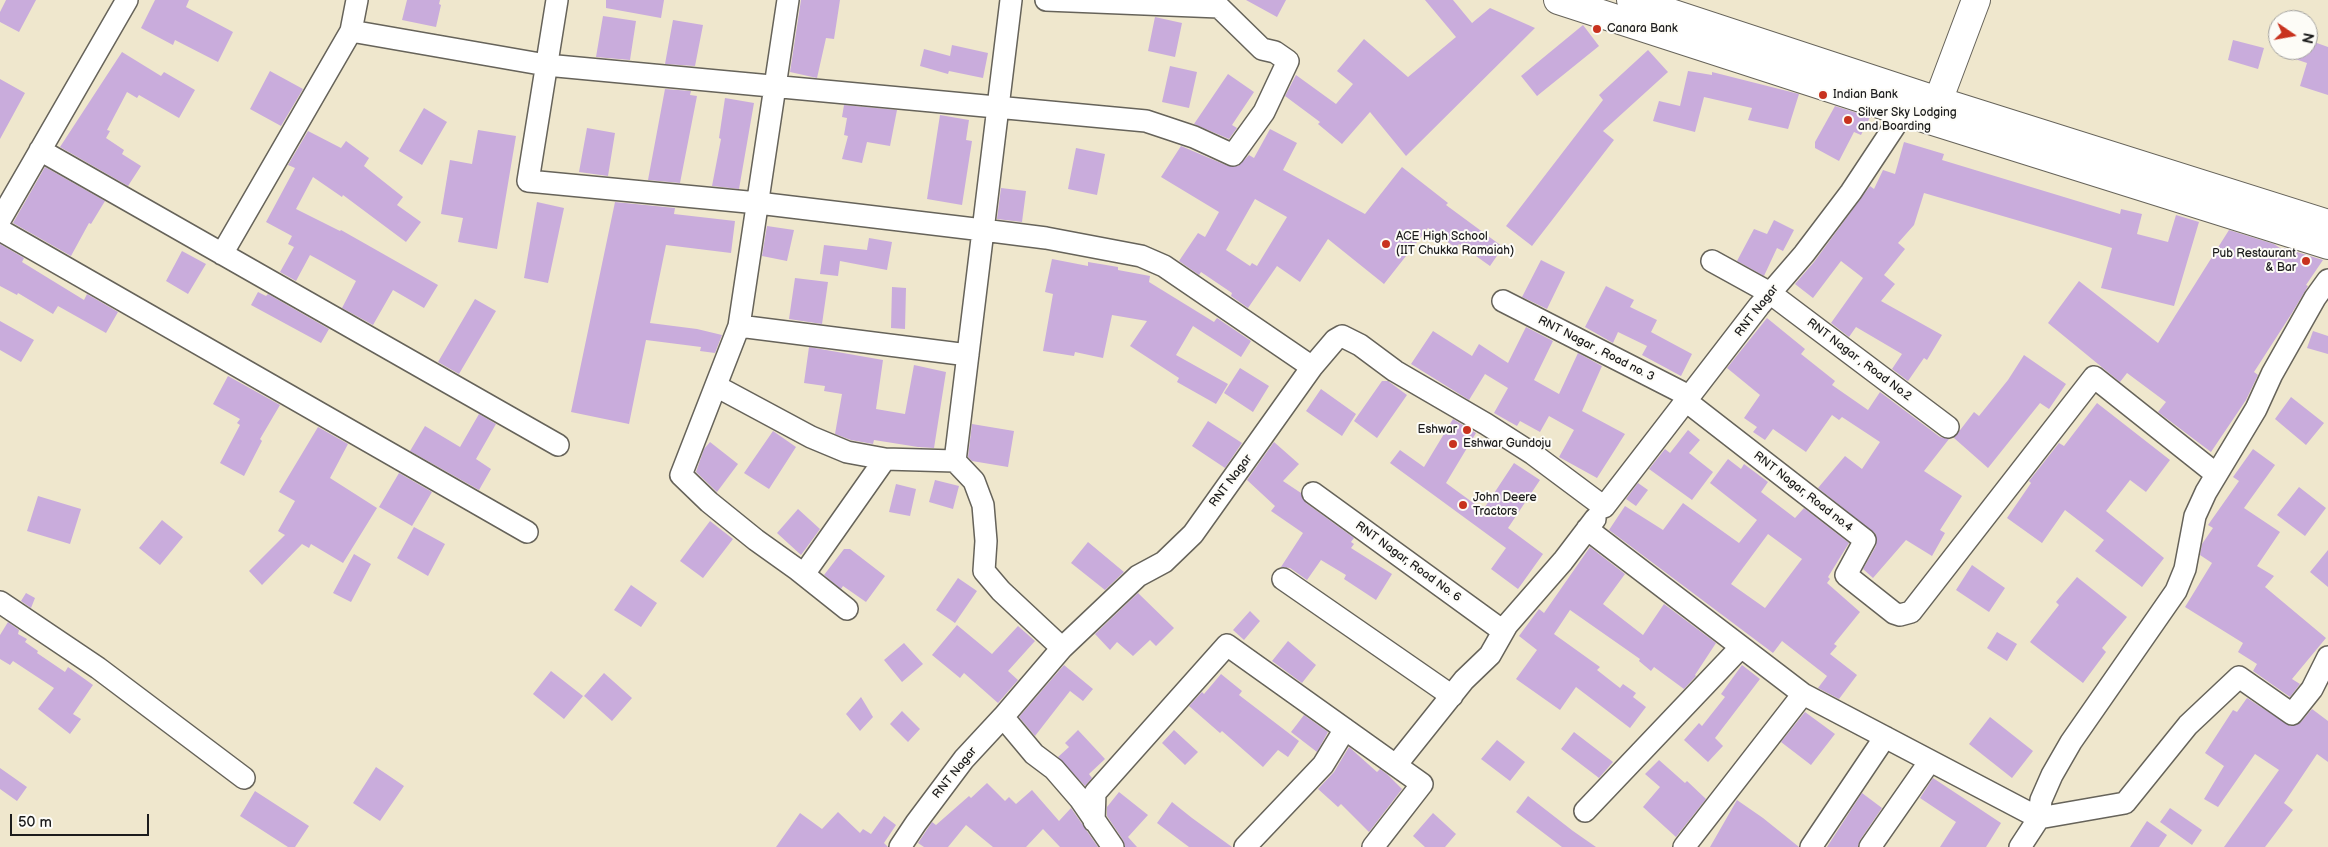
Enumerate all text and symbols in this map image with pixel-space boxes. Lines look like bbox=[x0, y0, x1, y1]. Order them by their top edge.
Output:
north arrow bbox=[2268, 10, 2318, 60]
place label: Canara Bank bbox=[1607, 22, 1678, 36]
marker: Canara Bank bbox=[1591, 23, 1603, 35]
text: N bbox=[2298, 31, 2317, 45]
place label: Indian Bank bbox=[1833, 88, 1898, 102]
marker: Indian Bank bbox=[1817, 89, 1829, 101]
place label: Silver Sky Lodging and Boarding bbox=[1858, 106, 1957, 134]
marker: Silver Sky Lodging and Boarding bbox=[1842, 114, 1854, 126]
place label: ACE High School (IIT Chukka Ramaiah) bbox=[1396, 230, 1514, 258]
marker: ACE High School (IIT Chukka Ramaiah) bbox=[1380, 238, 1392, 250]
place label: Pub Restaurant & Bar bbox=[2212, 247, 2296, 275]
marker: Pub Restaurant & Bar bbox=[2300, 255, 2312, 267]
street label: RNT Nagar bbox=[1732, 282, 1782, 340]
street label: RNT Nagar , Road no. 3 bbox=[1535, 313, 1657, 385]
street label: RNT Nagar , Road No.2 bbox=[1804, 316, 1914, 404]
place label: Eshwar bbox=[1418, 423, 1457, 437]
marker: Eshwar bbox=[1461, 424, 1473, 436]
place label: Eshwar Gundoju bbox=[1463, 437, 1551, 451]
marker: Eshwar Gundoju bbox=[1447, 438, 1459, 450]
street label: RNT Nagar, Road no.4 bbox=[1751, 449, 1855, 535]
street label: RNT Nagar bbox=[1207, 452, 1255, 510]
place label: John Deere Tractors bbox=[1473, 491, 1537, 519]
marker: John Deere Tractors bbox=[1457, 499, 1469, 511]
street label: RNT Nagar, Road No. 6 bbox=[1352, 519, 1464, 605]
street label: RNT Nagar bbox=[930, 744, 980, 802]
scale bar bbox=[12, 804, 151, 836]
text: 50 m bbox=[18, 813, 52, 832]

